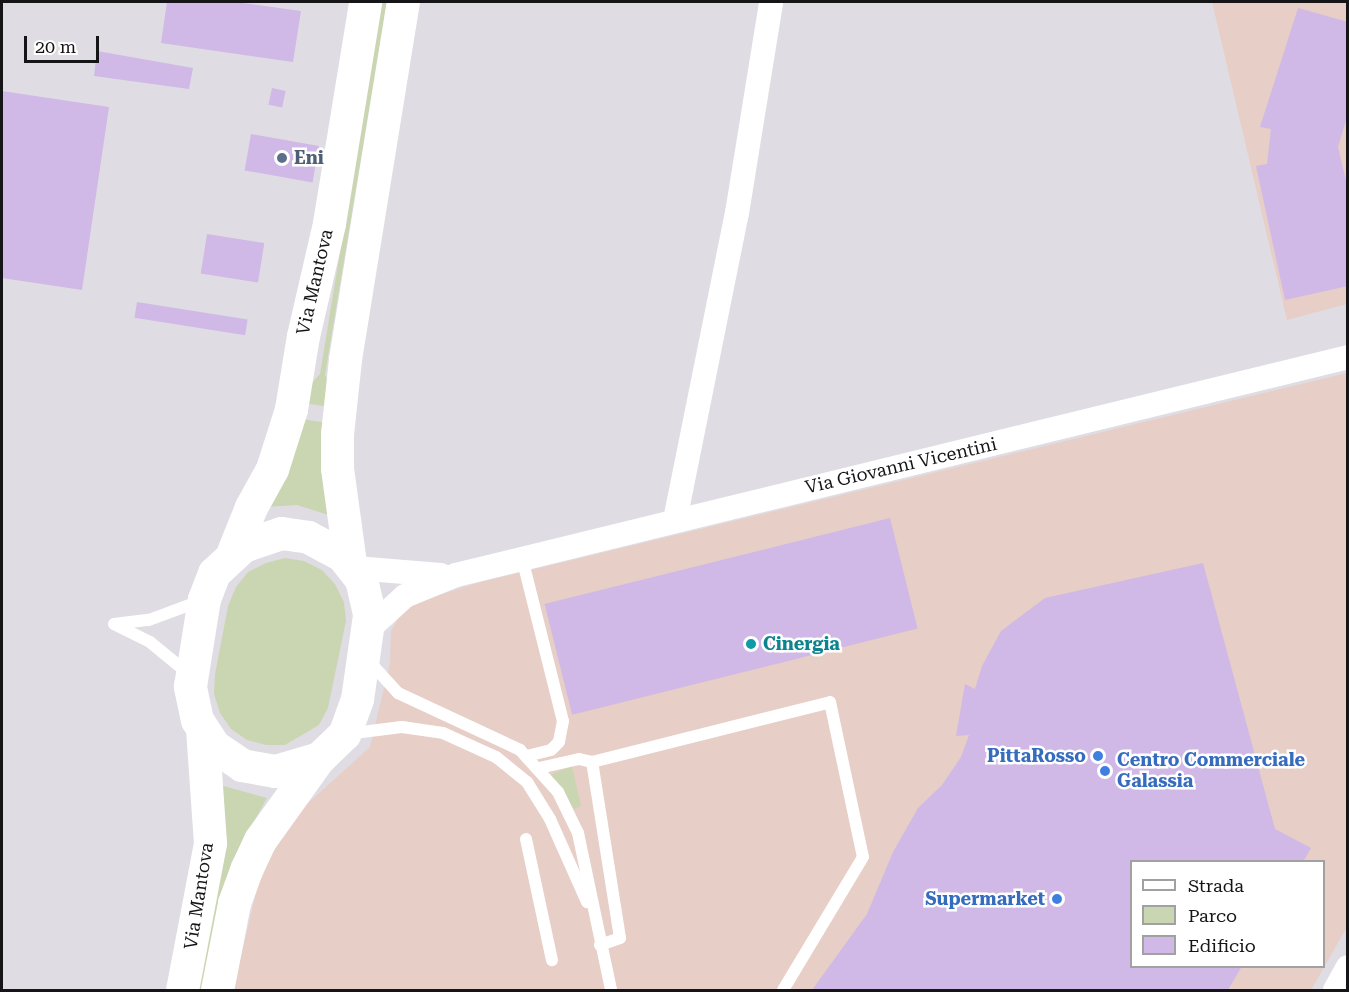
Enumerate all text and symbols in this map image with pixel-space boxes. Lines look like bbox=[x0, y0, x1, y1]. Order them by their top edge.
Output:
scale bar bbox=[27, 24, 102, 62]
text: 20 m bbox=[35, 36, 76, 57]
place label: Eni bbox=[294, 147, 324, 169]
marker: Eni bbox=[275, 151, 289, 165]
street label: Via Mantova bbox=[292, 227, 338, 337]
street label: Via Giovanni Vicentini bbox=[803, 433, 999, 499]
place label: Cinergia bbox=[763, 633, 840, 655]
marker: Cinergia bbox=[744, 637, 758, 651]
place label: PittaRosso bbox=[987, 745, 1086, 767]
marker: PittaRosso bbox=[1091, 749, 1105, 763]
place label: Centro Commerciale Galassia bbox=[1117, 750, 1305, 792]
marker: Centro Commerciale Galassia bbox=[1098, 764, 1112, 778]
street label: Via Mantova bbox=[180, 841, 218, 951]
legend bbox=[1130, 860, 1325, 968]
text: Strada bbox=[1188, 875, 1244, 896]
place label: Supermarket bbox=[925, 888, 1045, 910]
marker: Supermarket bbox=[1050, 892, 1064, 906]
text: Parco bbox=[1188, 905, 1237, 926]
text: Edificio bbox=[1188, 935, 1256, 956]

